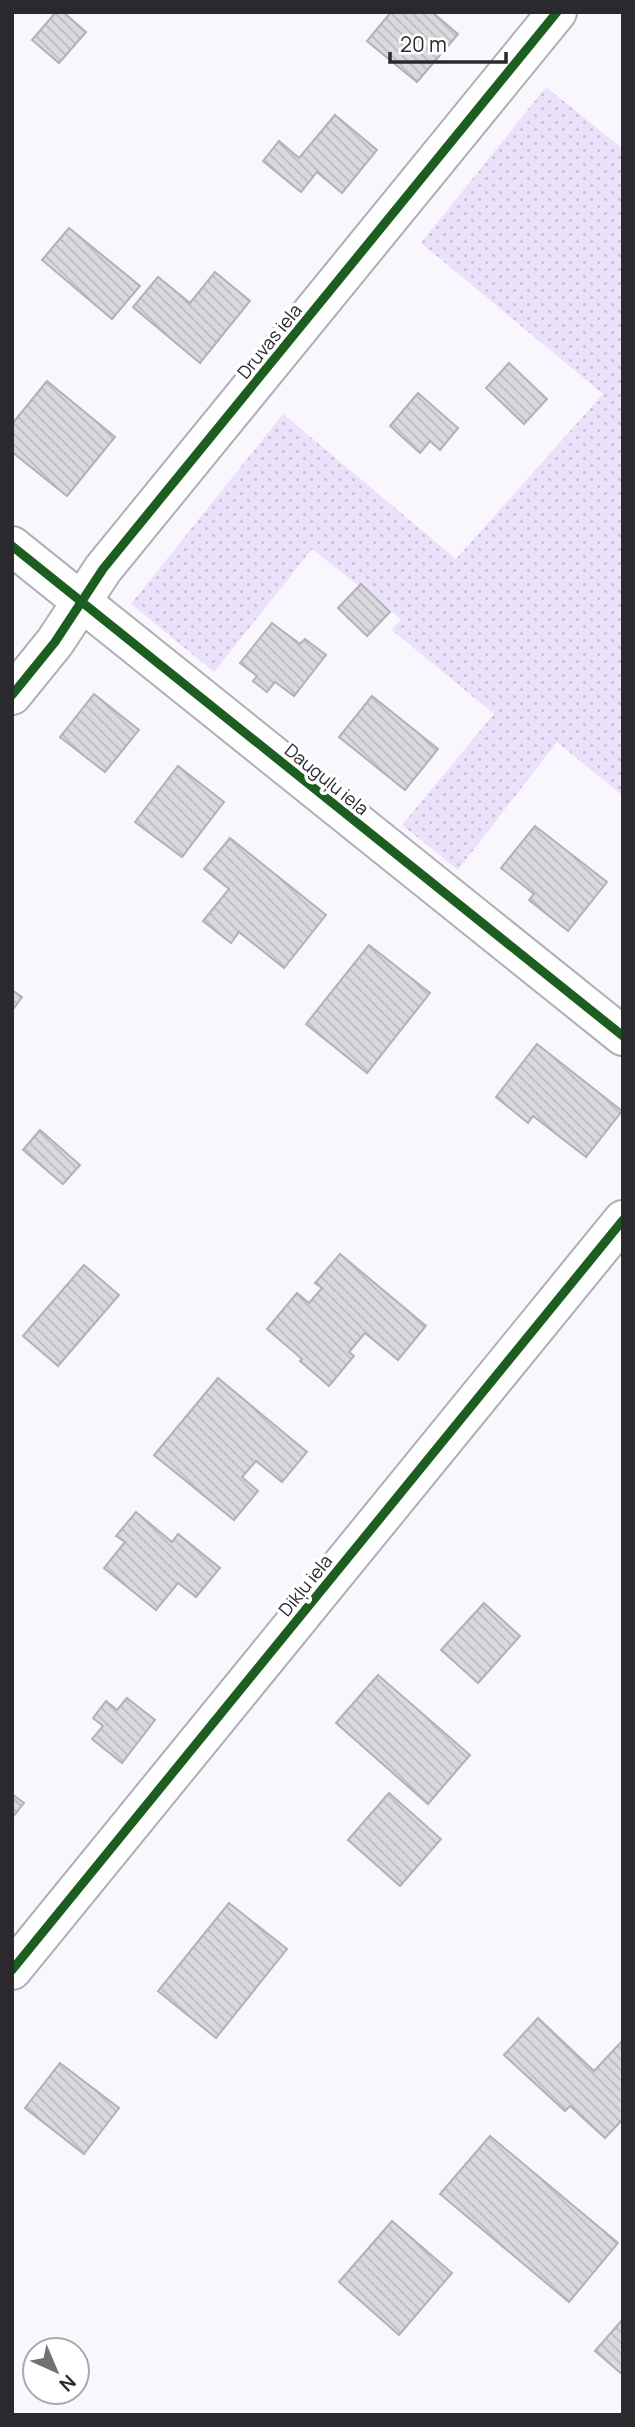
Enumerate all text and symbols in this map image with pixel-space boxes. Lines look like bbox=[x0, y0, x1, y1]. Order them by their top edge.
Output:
scale bar bbox=[390, 21, 505, 65]
text: 20 m bbox=[400, 30, 447, 58]
street label: Druvas iela bbox=[231, 299, 307, 383]
street label: Dauguļu iela bbox=[280, 738, 374, 820]
street label: Dikļu iela bbox=[273, 1549, 337, 1621]
north arrow bbox=[21, 2336, 91, 2406]
text: N bbox=[54, 2369, 82, 2397]

